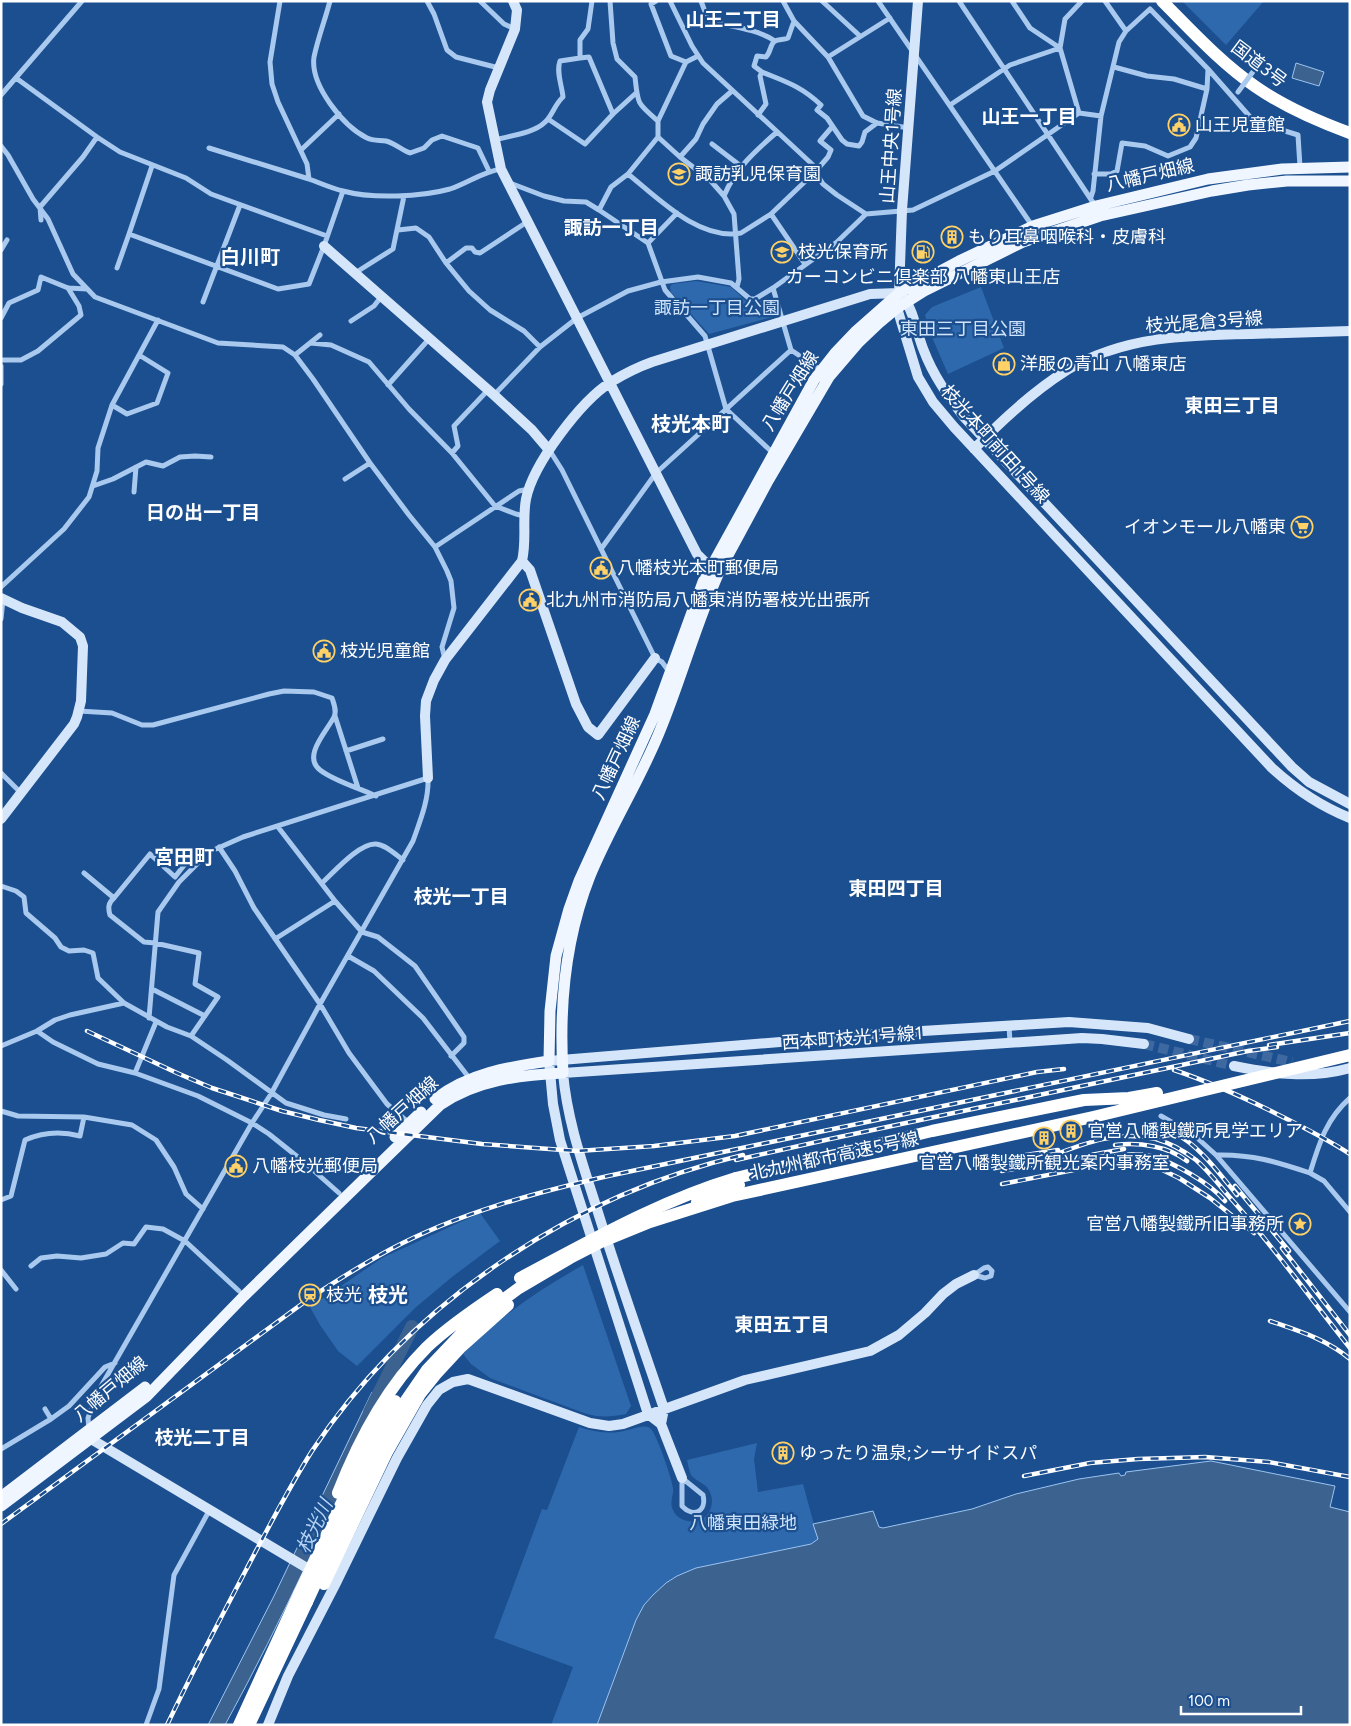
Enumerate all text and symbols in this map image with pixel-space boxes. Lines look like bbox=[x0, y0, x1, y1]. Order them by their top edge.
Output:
district label: 山王二丁目 bbox=[685, 8, 781, 31]
street label: 国道3号 bbox=[1227, 36, 1291, 92]
street label: 山王中央1号線 bbox=[876, 88, 906, 204]
district label: 山王一丁目 bbox=[981, 105, 1077, 128]
public building icon: 山王児童館 bbox=[1167, 113, 1191, 137]
place label: 山王児童館 bbox=[1195, 114, 1285, 136]
street label: 八幡戸畑線 bbox=[1104, 154, 1196, 196]
school or university icon: 諏訪乳児保育園 bbox=[667, 162, 691, 186]
place label: 諏訪乳児保育園 bbox=[695, 163, 821, 185]
district label: 諏訪一丁目 bbox=[563, 216, 659, 239]
building icon: もり耳鼻咽喉科・皮膚科 bbox=[940, 225, 964, 249]
place label: もり耳鼻咽喉科・皮膚科 bbox=[968, 226, 1166, 248]
school or university icon: 枝光保育所 bbox=[770, 240, 794, 264]
fuel station icon: カーコンビニ倶楽部 八幡東山王店 bbox=[911, 240, 935, 264]
place label: 枝光保育所 bbox=[798, 241, 888, 263]
district label: 白川町 bbox=[220, 245, 280, 269]
place label: カーコンビニ倶楽部 八幡東山王店 bbox=[786, 266, 1060, 288]
park label: 諏訪一丁目公園 bbox=[654, 297, 780, 319]
street label: 枝光尾倉3号線 bbox=[1144, 307, 1264, 337]
park label: 東田三丁目公園 bbox=[900, 318, 1026, 340]
street label: 八幡戸畑線 bbox=[757, 347, 823, 435]
shop icon: 洋服の青山 八幡東店 bbox=[992, 352, 1016, 376]
place label: 洋服の青山 八幡東店 bbox=[1020, 353, 1186, 375]
street label: 枝光本町前田1号線 bbox=[936, 380, 1054, 508]
district label: 東田三丁目 bbox=[1184, 394, 1280, 417]
district label: 枝光本町 bbox=[651, 412, 731, 436]
district label: 日の出一丁目 bbox=[146, 501, 260, 524]
supermarket icon: イオンモール八幡東 bbox=[1290, 515, 1314, 539]
place label: イオンモール八幡東 bbox=[1124, 516, 1286, 538]
public building icon: 八幡枝光本町郵便局 bbox=[589, 556, 613, 580]
place label: 八幡枝光本町郵便局 bbox=[617, 557, 779, 579]
public building icon: 北九州市消防局八幡東消防署枝光出張所 bbox=[518, 588, 542, 612]
place label: 北九州市消防局八幡東消防署枝光出張所 bbox=[546, 589, 870, 611]
public building icon: 枝光児童館 bbox=[312, 639, 336, 663]
place label: 枝光児童館 bbox=[340, 640, 430, 662]
street label: 八幡戸畑線 bbox=[587, 713, 645, 803]
district label: 宮田町 bbox=[154, 845, 214, 869]
district label: 東田四丁目 bbox=[848, 877, 944, 900]
district label: 枝光一丁目 bbox=[413, 885, 509, 908]
street label: 西本町枝光1号線1 bbox=[781, 1022, 923, 1054]
street label: 八幡戸畑線 bbox=[361, 1072, 443, 1148]
building icon: 官営八幡製鐵所見学エリア bbox=[1059, 1119, 1083, 1143]
place label: 官営八幡製鐵所見学エリア bbox=[1087, 1120, 1303, 1142]
building icon: 官営八幡製鐵所観光案内事務室 bbox=[1032, 1126, 1056, 1150]
street label: 北九州都市高速5号線 bbox=[747, 1127, 921, 1185]
place label: 官営八幡製鐵所観光案内事務室 bbox=[918, 1152, 1170, 1174]
public building icon: 八幡枝光郵便局 bbox=[224, 1154, 248, 1178]
place label: 八幡枝光郵便局 bbox=[252, 1155, 378, 1177]
place icon: 官営八幡製鐵所旧事務所 bbox=[1288, 1212, 1312, 1236]
place label: 官営八幡製鐵所旧事務所 bbox=[1086, 1213, 1284, 1235]
station icon: 枝光 bbox=[298, 1283, 322, 1307]
district label: 枝光 bbox=[368, 1283, 408, 1307]
place label: 枝光 bbox=[326, 1284, 362, 1306]
district label: 東田五丁目 bbox=[734, 1313, 830, 1336]
street label: 八幡戸畑線 bbox=[68, 1352, 152, 1426]
district label: 枝光二丁目 bbox=[154, 1426, 250, 1449]
building icon: ゆったり温泉;シーサイドスパ bbox=[771, 1441, 795, 1465]
place label: ゆったり温泉;シーサイドスパ bbox=[799, 1442, 1037, 1464]
water label: 枝光川 bbox=[292, 1494, 338, 1557]
park label: 八幡東田緑地 bbox=[689, 1512, 797, 1534]
scale bar bbox=[1181, 1684, 1301, 1716]
text: 100 m bbox=[1188, 1692, 1230, 1710]

